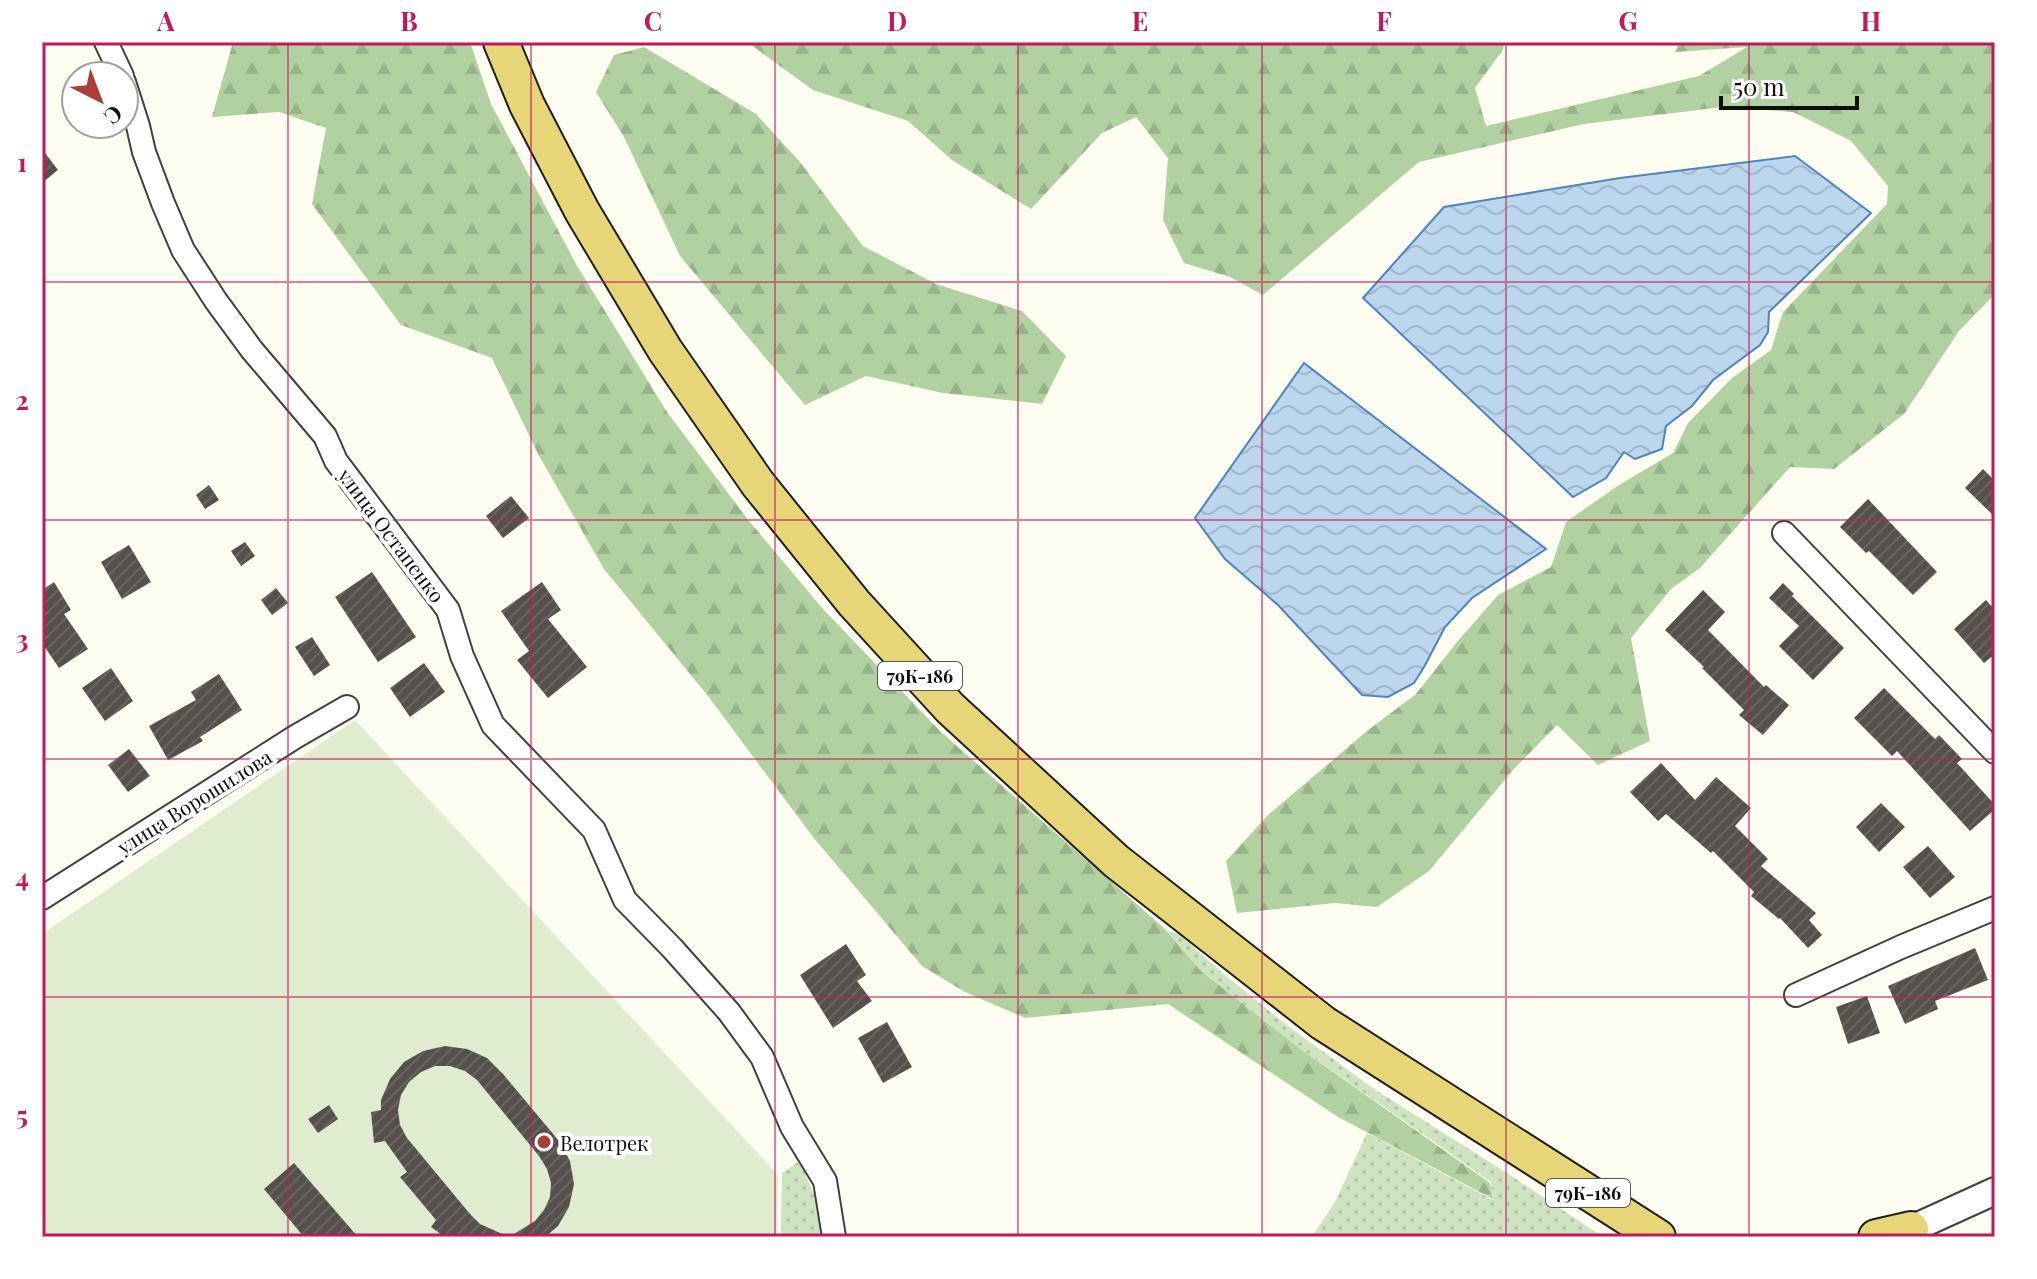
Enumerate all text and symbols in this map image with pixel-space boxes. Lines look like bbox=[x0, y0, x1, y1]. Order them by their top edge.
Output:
text: A bbox=[156, 3, 175, 38]
text: B bbox=[400, 3, 418, 38]
text: C bbox=[644, 3, 662, 38]
text: D bbox=[887, 3, 907, 38]
text: E bbox=[1132, 3, 1148, 38]
text: F bbox=[1376, 3, 1392, 38]
text: G bbox=[1618, 3, 1638, 38]
text: H bbox=[1861, 3, 1881, 38]
north arrow bbox=[60, 60, 140, 140]
scale bar bbox=[1721, 60, 1857, 110]
text: 50 m bbox=[1733, 70, 1785, 102]
text: С bbox=[98, 99, 130, 132]
text: 1 bbox=[17, 144, 27, 179]
text: 2 bbox=[15, 382, 29, 417]
street label: улица Остапенко bbox=[332, 462, 451, 608]
text: 3 bbox=[16, 621, 28, 656]
road number: 79К-186 bbox=[878, 662, 962, 690]
street label: улица Ворошилова bbox=[111, 743, 276, 860]
text: 4 bbox=[15, 859, 29, 894]
text: 5 bbox=[16, 1097, 28, 1132]
place label: Велотрек bbox=[560, 1129, 649, 1156]
marker: Велотрек bbox=[535, 1133, 553, 1151]
road number: 79К-186 bbox=[1546, 1179, 1630, 1207]

